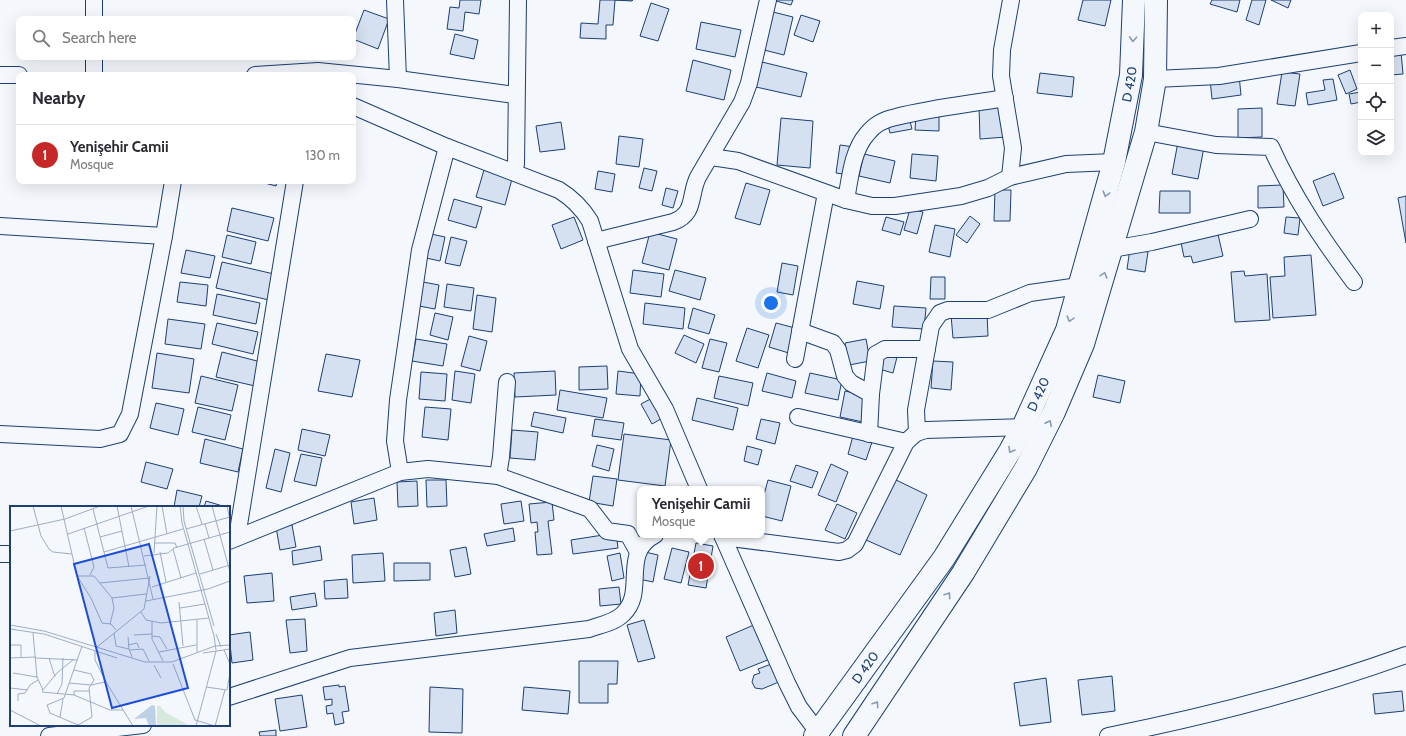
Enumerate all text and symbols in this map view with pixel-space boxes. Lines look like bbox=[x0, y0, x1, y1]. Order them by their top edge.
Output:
map controls bbox=[1358, 12, 1394, 156]
button: + bbox=[1358, 12, 1394, 48]
search box bbox=[16, 16, 356, 60]
icon: search bbox=[30, 27, 52, 49]
text: Search here bbox=[62, 29, 137, 47]
one-way arrow bbox=[1129, 36, 1137, 42]
button: − bbox=[1358, 48, 1394, 84]
street label: D 420 bbox=[1118, 66, 1139, 103]
button: locate bbox=[1358, 84, 1394, 120]
text: Nearby bbox=[32, 88, 85, 108]
button: layers bbox=[1358, 120, 1394, 156]
text: Yenişehir Camii bbox=[70, 138, 169, 156]
text: 1 bbox=[43, 147, 47, 163]
text: 130 m bbox=[305, 147, 340, 163]
text: Mosque bbox=[70, 156, 114, 172]
one-way arrow bbox=[1102, 190, 1111, 197]
one-way arrow bbox=[1099, 272, 1108, 279]
your location bbox=[761, 293, 781, 313]
one-way arrow bbox=[1066, 315, 1075, 322]
street label: D 420 bbox=[1023, 374, 1053, 414]
one-way arrow bbox=[1044, 420, 1052, 427]
one-way arrow bbox=[1008, 446, 1015, 453]
popup bbox=[637, 486, 765, 538]
text: Yenişehir Camii bbox=[652, 495, 750, 513]
inset map bbox=[10, 506, 230, 726]
text: Mosque bbox=[652, 513, 695, 529]
pin: 1 bbox=[688, 551, 714, 581]
one-way arrow bbox=[943, 593, 950, 600]
street label: D 420 bbox=[848, 648, 882, 686]
one-way arrow bbox=[871, 701, 878, 708]

